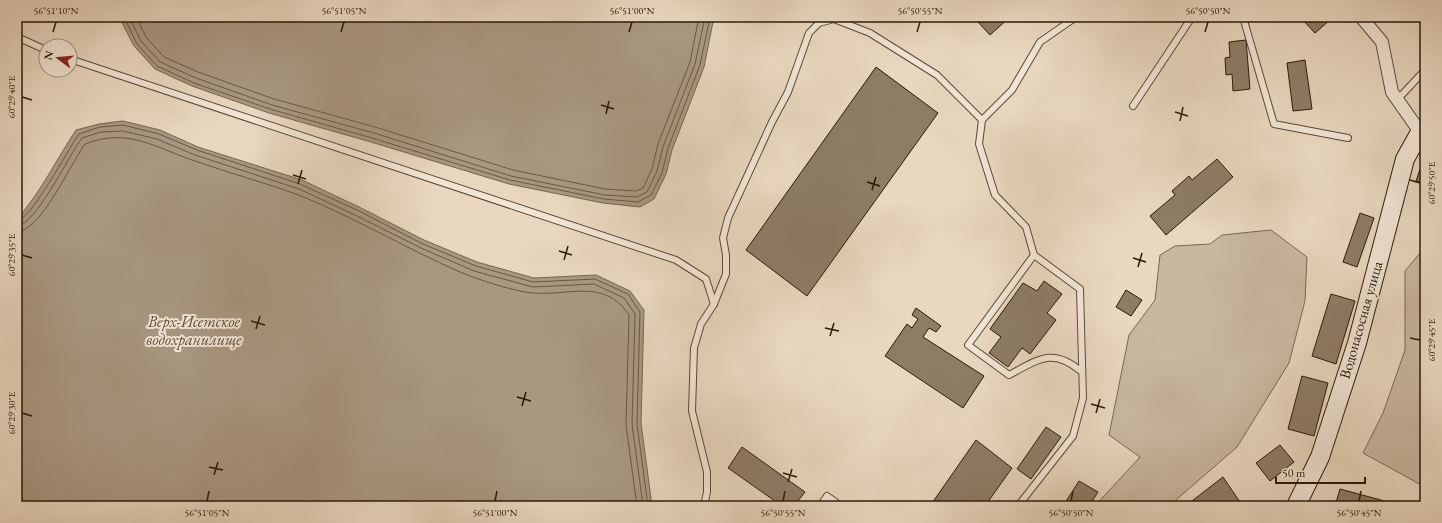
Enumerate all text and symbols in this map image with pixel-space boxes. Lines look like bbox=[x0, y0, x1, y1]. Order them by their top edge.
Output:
text: 56°51'10"N bbox=[34, 4, 79, 17]
text: 56°51'05"N bbox=[322, 4, 367, 17]
text: 56°51'00"N bbox=[610, 4, 655, 17]
text: 56°50'55"N bbox=[898, 4, 943, 17]
text: 56°50'50"N bbox=[1186, 4, 1231, 17]
north arrow bbox=[38, 38, 78, 78]
text: N bbox=[40, 49, 56, 61]
text: 60°29'40"E bbox=[5, 75, 18, 118]
text: 60°29'50"E bbox=[1425, 161, 1438, 204]
text: 60°29'35"E bbox=[5, 233, 18, 276]
street label: Водонасосная улица bbox=[1335, 259, 1386, 381]
water label: Верх-Исетское водохранилище bbox=[146, 311, 242, 350]
text: 60°29'45"E bbox=[1425, 318, 1438, 361]
text: 60°29'30"E bbox=[5, 391, 18, 434]
scale bar bbox=[1276, 459, 1365, 485]
text: 50 m bbox=[1282, 465, 1306, 481]
text: 56°51'05"N bbox=[185, 506, 230, 519]
text: 56°51'00"N bbox=[473, 506, 518, 519]
text: 56°50'55"N bbox=[761, 506, 806, 519]
text: 56°50'50"N bbox=[1049, 506, 1094, 519]
text: 56°50'45"N bbox=[1337, 506, 1382, 519]

